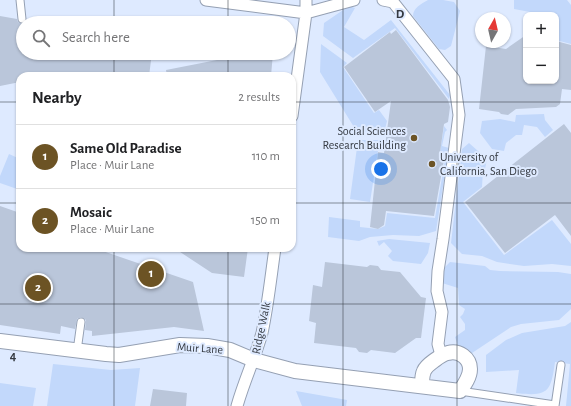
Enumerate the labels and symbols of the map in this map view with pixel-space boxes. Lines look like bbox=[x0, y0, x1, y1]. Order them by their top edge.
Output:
text: D bbox=[396, 8, 405, 21]
north arrow bbox=[475, 12, 511, 48]
place label: Social Sciences Research Building bbox=[323, 125, 406, 151]
marker: Social Sciences Research Building bbox=[409, 133, 419, 143]
place label: University of California, San Diego bbox=[440, 151, 537, 177]
your location bbox=[371, 159, 391, 179]
marker: University of California, San Diego bbox=[427, 159, 437, 169]
pin: 1 bbox=[138, 259, 164, 289]
pin: 2 bbox=[25, 273, 51, 303]
street label: Ridge Walk bbox=[250, 300, 273, 355]
street label: Muir Lane bbox=[177, 340, 223, 356]
text: 4 bbox=[10, 350, 17, 363]

